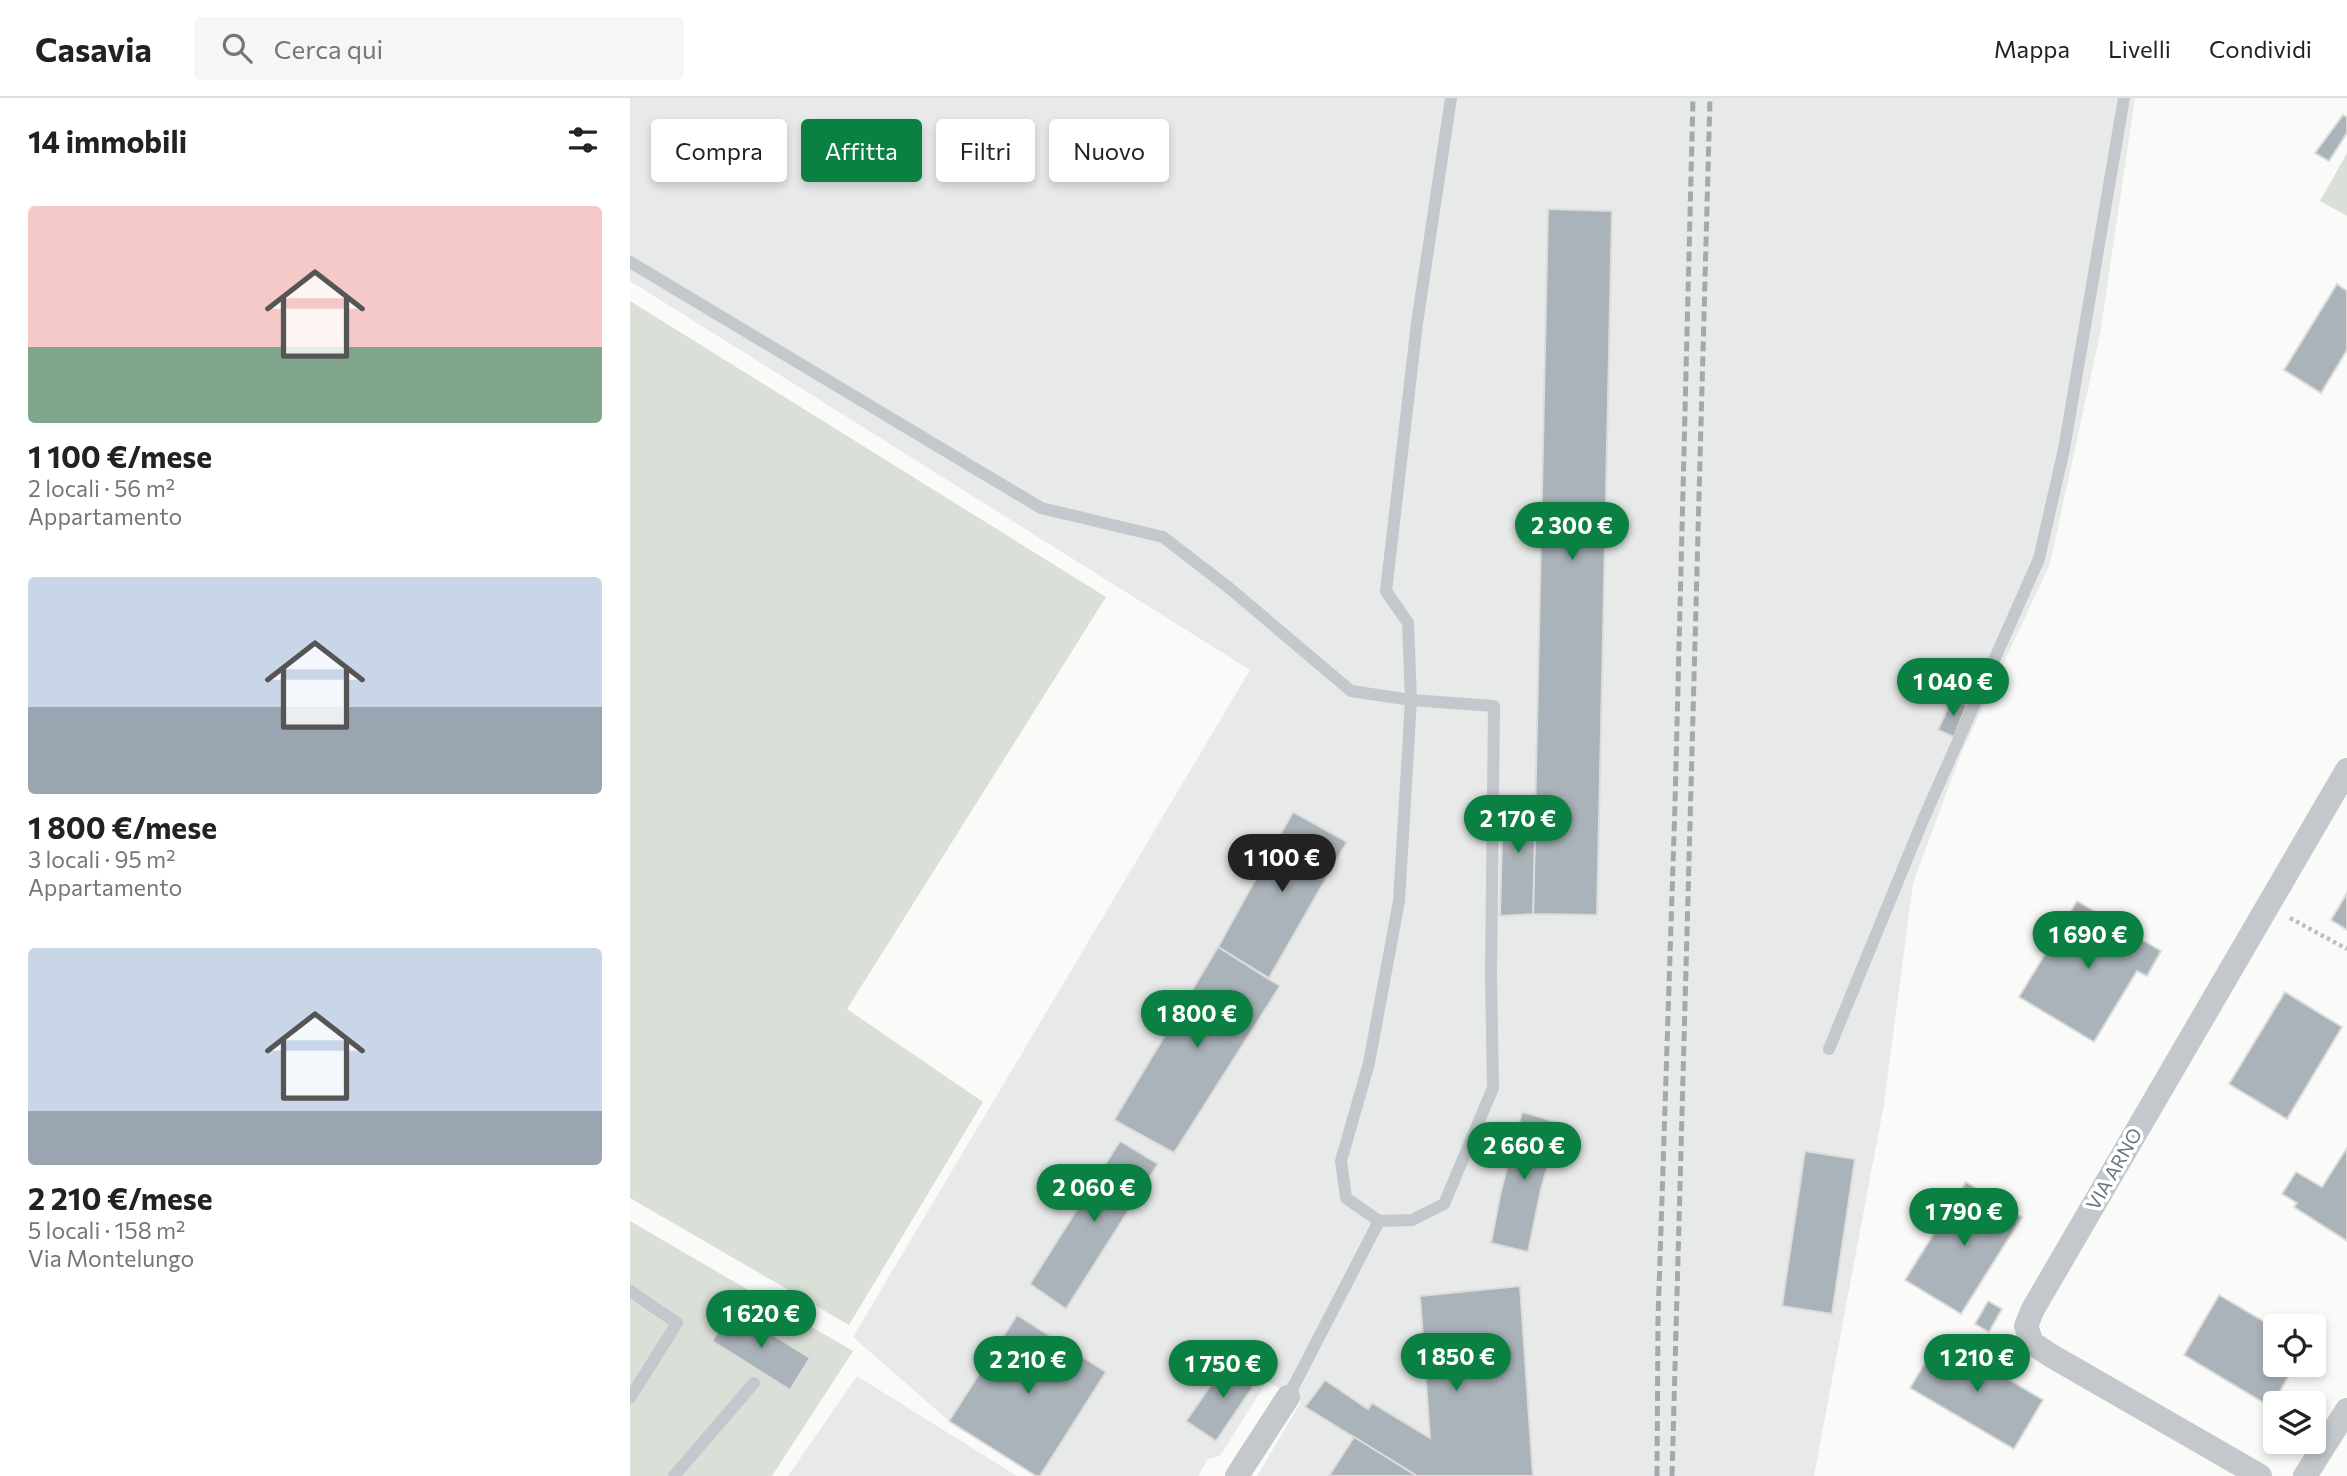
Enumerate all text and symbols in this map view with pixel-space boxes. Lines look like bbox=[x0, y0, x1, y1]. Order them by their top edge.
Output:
search box bbox=[194, 17, 684, 80]
text: Casavia bbox=[35, 28, 152, 69]
icon: search bbox=[218, 29, 256, 67]
text: Cerca qui bbox=[274, 33, 383, 64]
text: Mappa bbox=[1994, 34, 2070, 63]
text: Livelli bbox=[2108, 34, 2171, 63]
text: Condividi bbox=[2209, 34, 2312, 63]
chip: Compra bbox=[651, 119, 787, 182]
chip: Affitta bbox=[801, 119, 922, 182]
chip: Filtri bbox=[936, 119, 1035, 182]
chip: Nuovo bbox=[1049, 119, 1169, 182]
icon: filters bbox=[564, 121, 602, 159]
text: 14 immobili bbox=[28, 122, 187, 159]
icon: home bbox=[252, 251, 378, 377]
text: 1 100 €/mese bbox=[28, 437, 212, 474]
text: 2 locali · 56 m² bbox=[28, 474, 175, 502]
text: Appartamento bbox=[28, 502, 182, 530]
pin: 2 300 € bbox=[1507, 503, 1637, 562]
text: 2 300 € bbox=[1531, 511, 1613, 539]
icon: home bbox=[252, 622, 378, 748]
pin: 1 040 € bbox=[1888, 658, 2018, 718]
text: 1 040 € bbox=[1913, 667, 1993, 695]
pin: 2 170 € bbox=[1453, 796, 1583, 855]
text: 2 170 € bbox=[1480, 804, 1556, 832]
text: 1 800 €/mese bbox=[28, 808, 217, 845]
pin: 1 100 € bbox=[1217, 834, 1347, 894]
text: 1 100 € bbox=[1244, 843, 1320, 871]
text: 3 locali · 95 m² bbox=[28, 845, 175, 873]
text: Appartamento bbox=[28, 873, 182, 901]
pin: 1 690 € bbox=[2023, 912, 2153, 971]
text: 1 690 € bbox=[2049, 920, 2127, 948]
pin: 1 800 € bbox=[1132, 990, 1262, 1050]
icon: home bbox=[252, 993, 378, 1119]
text: 1 800 € bbox=[1157, 999, 1237, 1027]
pin: 2 660 € bbox=[1459, 1122, 1589, 1182]
street label: VIA ARNO bbox=[2081, 1124, 2146, 1214]
text: 2 660 € bbox=[1483, 1131, 1565, 1159]
pin: 2 060 € bbox=[1029, 1164, 1159, 1224]
text: 2 060 € bbox=[1053, 1173, 1135, 1201]
text: 2 210 €/mese bbox=[28, 1179, 213, 1216]
pin: 1 790 € bbox=[1899, 1188, 2029, 1248]
text: 1 790 € bbox=[1925, 1197, 2003, 1225]
text: 5 locali · 158 m² bbox=[28, 1216, 185, 1244]
text: Via Montelungo bbox=[28, 1244, 194, 1272]
pin: 1 620 € bbox=[696, 1290, 826, 1350]
text: 1 620 € bbox=[722, 1299, 800, 1327]
map controls bbox=[2263, 1314, 2326, 1454]
button: locate bbox=[2263, 1314, 2326, 1377]
pin: 1 850 € bbox=[1391, 1334, 1521, 1393]
pin: 1 210 € bbox=[1912, 1334, 2042, 1394]
pin: 2 210 € bbox=[963, 1336, 1093, 1396]
pin: 1 750 € bbox=[1158, 1340, 1288, 1400]
text: 1 850 € bbox=[1417, 1342, 1495, 1370]
text: 1 210 € bbox=[1940, 1343, 2014, 1371]
text: 2 210 € bbox=[990, 1345, 1066, 1373]
text: 1 750 € bbox=[1185, 1349, 1261, 1377]
button: layers bbox=[2263, 1391, 2326, 1454]

